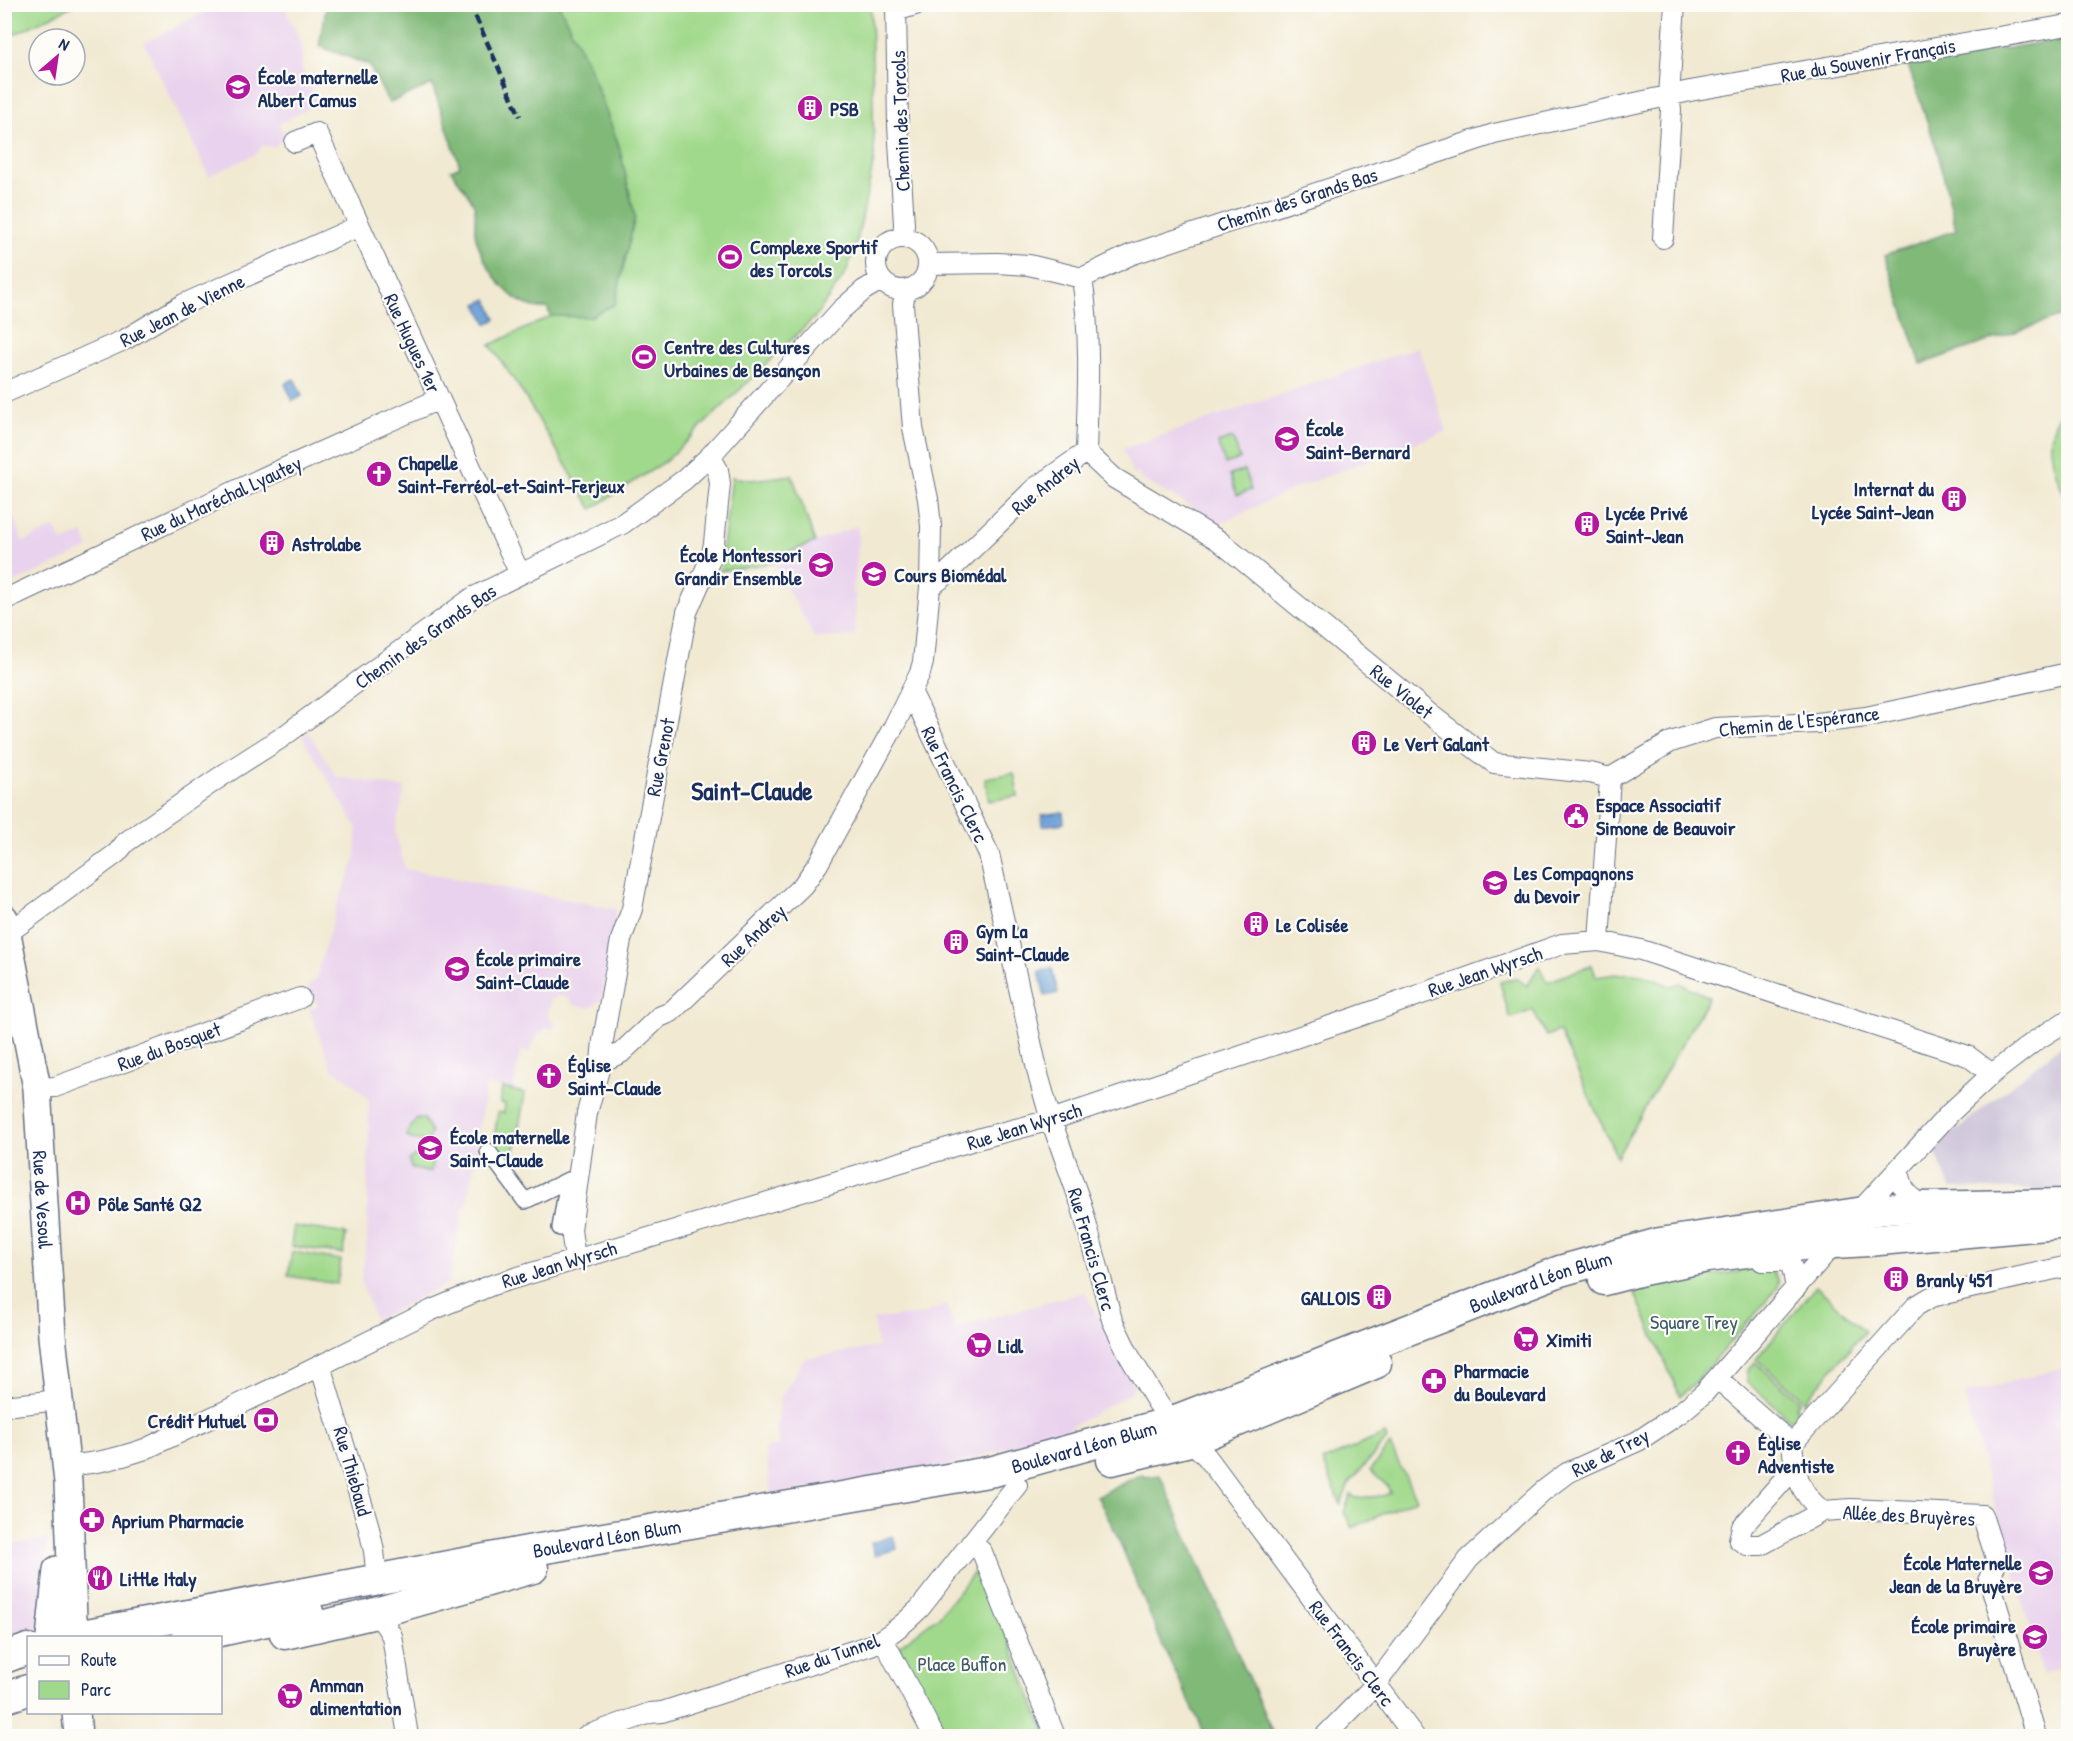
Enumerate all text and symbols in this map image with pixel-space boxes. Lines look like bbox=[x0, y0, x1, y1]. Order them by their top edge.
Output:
north arrow bbox=[27, 27, 87, 87]
street label: Rue du Souvenir Français bbox=[1779, 31, 1958, 89]
text: N bbox=[55, 32, 74, 56]
street label: Chemin des Torcols bbox=[884, 50, 916, 192]
place label: École maternelle Albert Camus bbox=[258, 63, 378, 113]
school or university icon: École maternelle Albert Camus bbox=[223, 72, 253, 102]
building icon: PSB bbox=[795, 93, 825, 123]
place label: PSB bbox=[830, 95, 859, 122]
street label: Chemin des Grands Bas bbox=[1213, 160, 1381, 238]
place label: Complexe Sportif des Torcols bbox=[750, 233, 879, 283]
sports icon: Complexe Sportif des Torcols bbox=[715, 242, 745, 272]
street label: Rue Jean de Vienne bbox=[115, 267, 249, 353]
street label: Rue Hugues 1er bbox=[378, 289, 448, 397]
place label: Centre des Cultures Urbaines de Besançon bbox=[664, 333, 820, 383]
sports icon: Centre des Cultures Urbaines de Besançon bbox=[629, 342, 659, 372]
place label: École Saint-Bernard bbox=[1306, 415, 1410, 465]
school or university icon: École Saint-Bernard bbox=[1272, 424, 1302, 454]
street label: Rue du Maréchal Lyautey bbox=[136, 449, 306, 547]
place label: Chapelle Saint-Ferréol-et-Saint-Ferjeux bbox=[398, 449, 625, 499]
street label: Rue Andrey bbox=[1005, 449, 1085, 521]
church icon: Chapelle Saint-Ferréol-et-Saint-Ferjeux bbox=[364, 459, 394, 489]
place label: Internat du Lycée Saint-Jean bbox=[1812, 475, 1935, 526]
building icon: Internat du Lycée Saint-Jean bbox=[1939, 484, 1969, 514]
place label: Lycée Privé Saint-Jean bbox=[1606, 499, 1688, 549]
building icon: Lycée Privé Saint-Jean bbox=[1572, 509, 1602, 539]
building icon: Astrolabe bbox=[257, 528, 287, 558]
place label: Astrolabe bbox=[292, 530, 361, 557]
place label: École Montessori Grandir Ensemble bbox=[675, 541, 802, 591]
school or university icon: École Montessori Grandir Ensemble bbox=[806, 550, 836, 580]
school or university icon: Cours Biomédal bbox=[859, 559, 889, 589]
place label: Cours Biomédal bbox=[894, 561, 1007, 588]
street label: Chemin des Grands Bas bbox=[349, 577, 501, 695]
street label: Rue Violet bbox=[1365, 657, 1440, 725]
street label: Chemin de l'Espérance bbox=[1717, 699, 1881, 743]
street label: Rue Grenot bbox=[639, 715, 681, 798]
street label: Rue Francis Clerc bbox=[915, 721, 995, 847]
building icon: Le Vert Galant bbox=[1349, 728, 1379, 758]
place label: Le Vert Galant bbox=[1384, 730, 1490, 757]
district label: Saint-Claude bbox=[691, 773, 813, 808]
place label: Espace Associatif Simone de Beauvoir bbox=[1596, 791, 1736, 841]
public building icon: Espace Associatif Simone de Beauvoir bbox=[1561, 801, 1591, 831]
place label: Les Compagnons du Devoir bbox=[1514, 859, 1634, 909]
school or university icon: Les Compagnons du Devoir bbox=[1480, 868, 1510, 898]
street label: Rue Andrey bbox=[714, 898, 792, 972]
building icon: Le Colisée bbox=[1241, 909, 1271, 939]
place label: Le Colisée bbox=[1276, 911, 1348, 938]
place label: Gym La Saint-Claude bbox=[976, 917, 1069, 967]
building icon: Gym La Saint-Claude bbox=[941, 927, 971, 957]
street label: Rue Jean Wyrsch bbox=[1424, 939, 1546, 1003]
place label: École primaire Saint-Claude bbox=[476, 945, 581, 995]
school or university icon: École primaire Saint-Claude bbox=[442, 954, 472, 984]
street label: Rue du Bosquet bbox=[114, 1014, 225, 1077]
place label: Église Saint-Claude bbox=[568, 1051, 661, 1101]
church icon: Église Saint-Claude bbox=[534, 1061, 564, 1091]
street label: Rue Jean Wyrsch bbox=[963, 1096, 1085, 1156]
place label: École maternelle Saint-Claude bbox=[450, 1123, 570, 1173]
school or university icon: École maternelle Saint-Claude bbox=[415, 1133, 445, 1163]
street label: Rue de Vesoul bbox=[27, 1150, 60, 1250]
street label: Rue Francis Clerc bbox=[1062, 1185, 1122, 1313]
hospital icon: Pôle Santé Q2 bbox=[63, 1188, 93, 1218]
place label: Pôle Santé Q2 bbox=[98, 1190, 202, 1217]
street label: Rue Jean Wyrsch bbox=[498, 1234, 620, 1294]
street label: Boulevard Léon Blum bbox=[1465, 1244, 1615, 1319]
building icon: Branly 451 bbox=[1881, 1264, 1911, 1294]
place label: Branly 451 bbox=[1916, 1266, 1992, 1294]
building icon: GALLOIS bbox=[1364, 1282, 1394, 1312]
place label: GALLOIS bbox=[1301, 1284, 1361, 1311]
park label: Square Trey bbox=[1650, 1308, 1738, 1335]
supermarket icon: Ximiti bbox=[1511, 1324, 1541, 1354]
place label: Ximiti bbox=[1546, 1326, 1592, 1353]
supermarket icon: Lidl bbox=[964, 1330, 994, 1360]
place label: Lidl bbox=[998, 1332, 1024, 1359]
place label: Pharmacie du Boulevard bbox=[1454, 1357, 1545, 1407]
pharmacy icon: Pharmacie du Boulevard bbox=[1419, 1366, 1449, 1396]
bank icon: Crédit Mutuel bbox=[251, 1405, 281, 1435]
place label: Crédit Mutuel bbox=[148, 1407, 247, 1434]
street label: Boulevard Léon Blum bbox=[1008, 1413, 1159, 1479]
street label: Rue de Trey bbox=[1567, 1421, 1653, 1483]
street label: Rue Thiebaud bbox=[327, 1423, 379, 1519]
place label: Église Adventiste bbox=[1758, 1429, 1835, 1479]
church icon: Église Adventiste bbox=[1723, 1438, 1753, 1468]
street label: Allée des Bruyères bbox=[1842, 1498, 1976, 1532]
pharmacy icon: Aprium Pharmacie bbox=[77, 1505, 107, 1535]
place label: Aprium Pharmacie bbox=[112, 1507, 244, 1535]
street label: Boulevard Léon Blum bbox=[531, 1512, 683, 1563]
place label: École Maternelle Jean de la Bruyère bbox=[1889, 1549, 2022, 1600]
school or university icon: École Maternelle Jean de la Bruyère bbox=[2026, 1558, 2056, 1588]
restaurant icon: Little Italy bbox=[85, 1563, 115, 1593]
place label: Little Italy bbox=[120, 1565, 197, 1593]
street label: Rue Francis Clerc bbox=[1303, 1595, 1401, 1712]
place label: École primaire Bruyère bbox=[1911, 1612, 2016, 1663]
school or university icon: École primaire Bruyère bbox=[2020, 1622, 2050, 1652]
street label: Rue du Tunnel bbox=[781, 1626, 884, 1684]
legend bbox=[27, 1636, 222, 1714]
text: Route bbox=[81, 1647, 117, 1672]
park label: Place Buffon bbox=[918, 1650, 1006, 1677]
place label: Amman alimentation bbox=[310, 1671, 401, 1721]
text: Parc bbox=[81, 1677, 111, 1702]
supermarket icon: Amman alimentation bbox=[275, 1681, 305, 1711]

